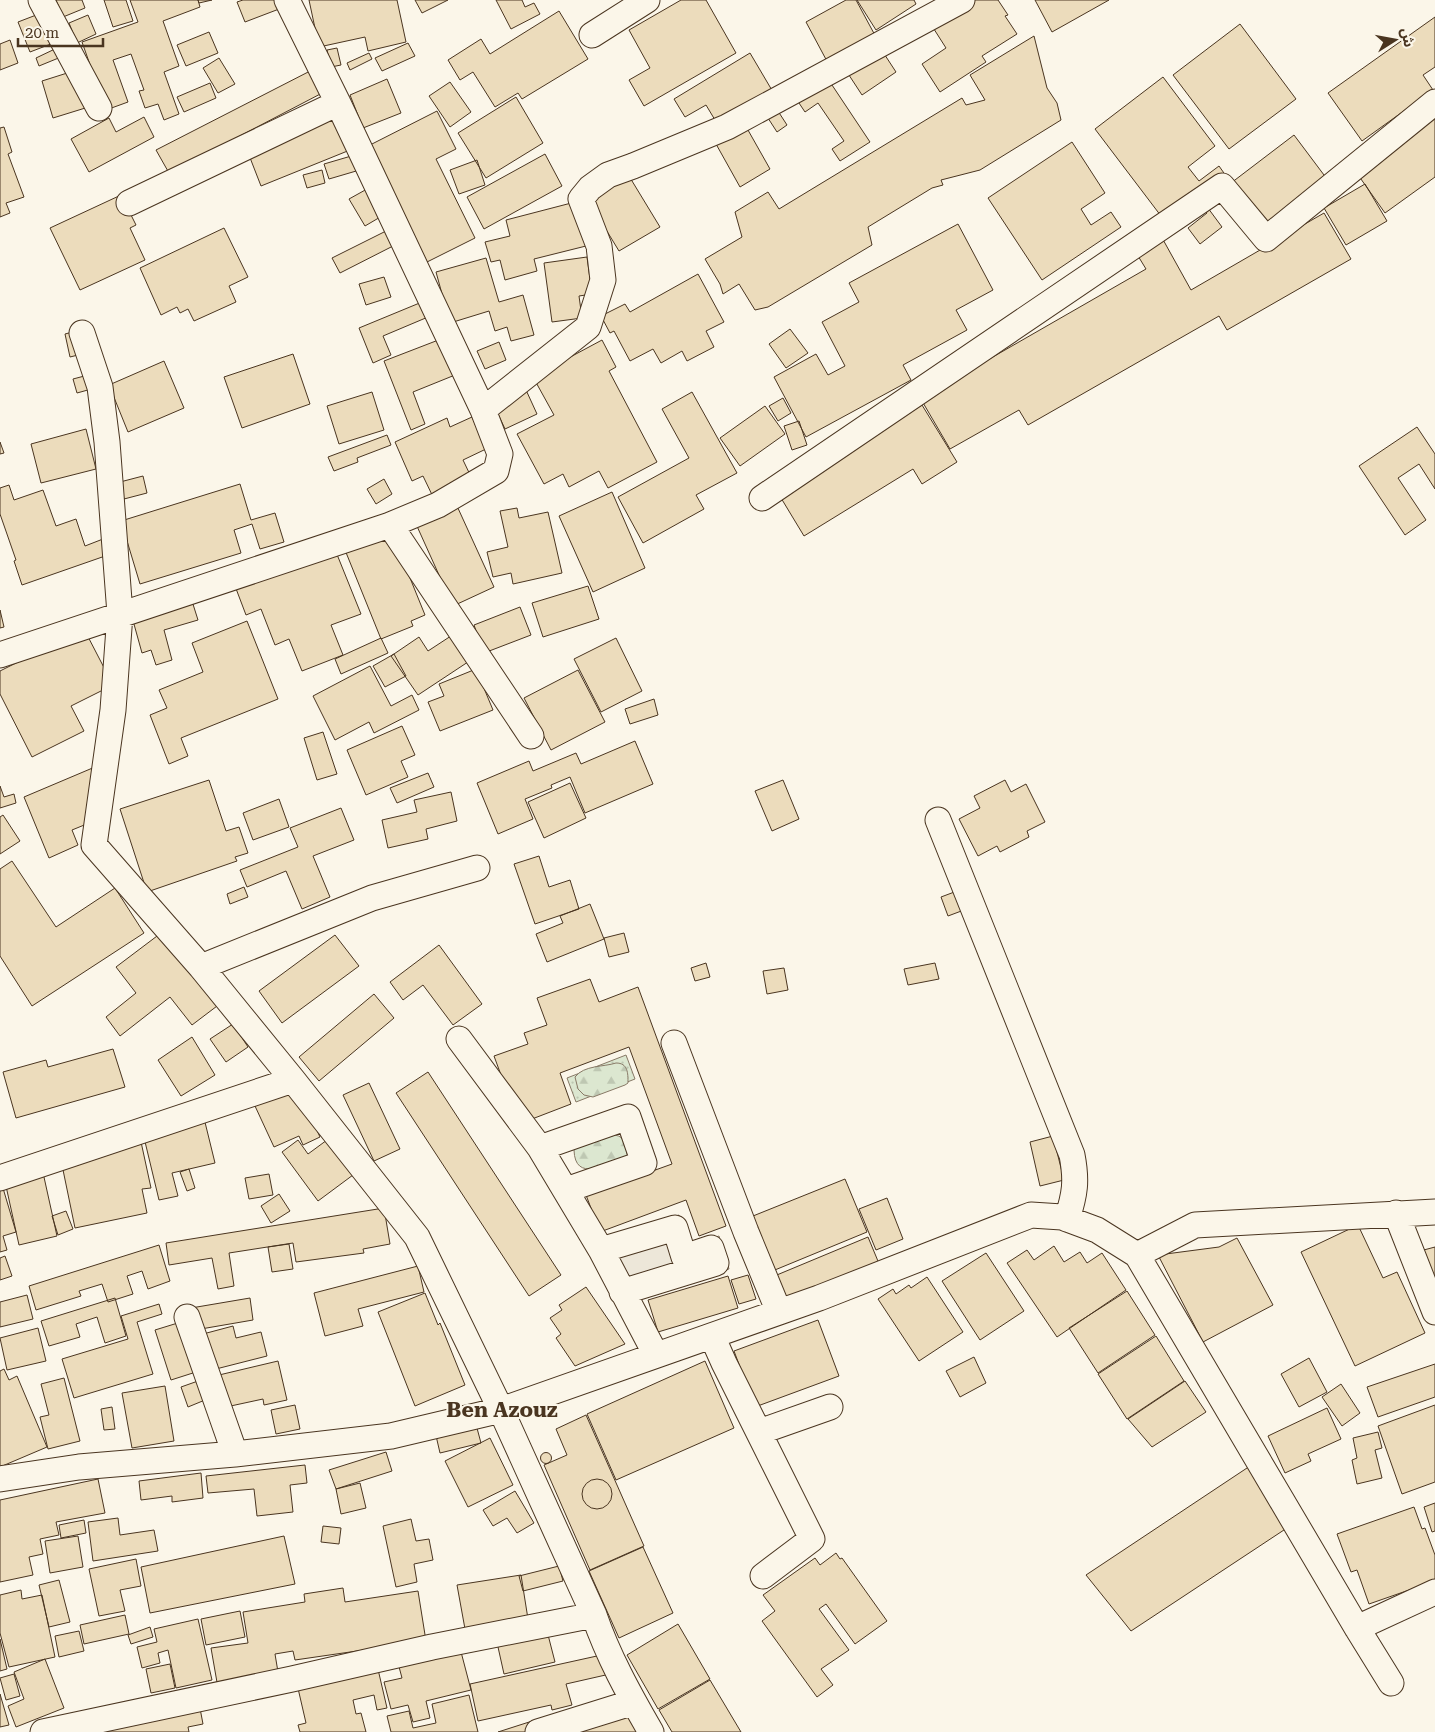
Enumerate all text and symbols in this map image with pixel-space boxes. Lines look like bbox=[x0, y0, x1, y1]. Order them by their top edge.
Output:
scale bar bbox=[18, 15, 102, 47]
north arrow bbox=[1370, 15, 1420, 65]
text: 20 m bbox=[25, 24, 60, 42]
text: ش bbox=[1398, 27, 1417, 48]
district label: Ben Azouz bbox=[446, 1398, 558, 1422]

